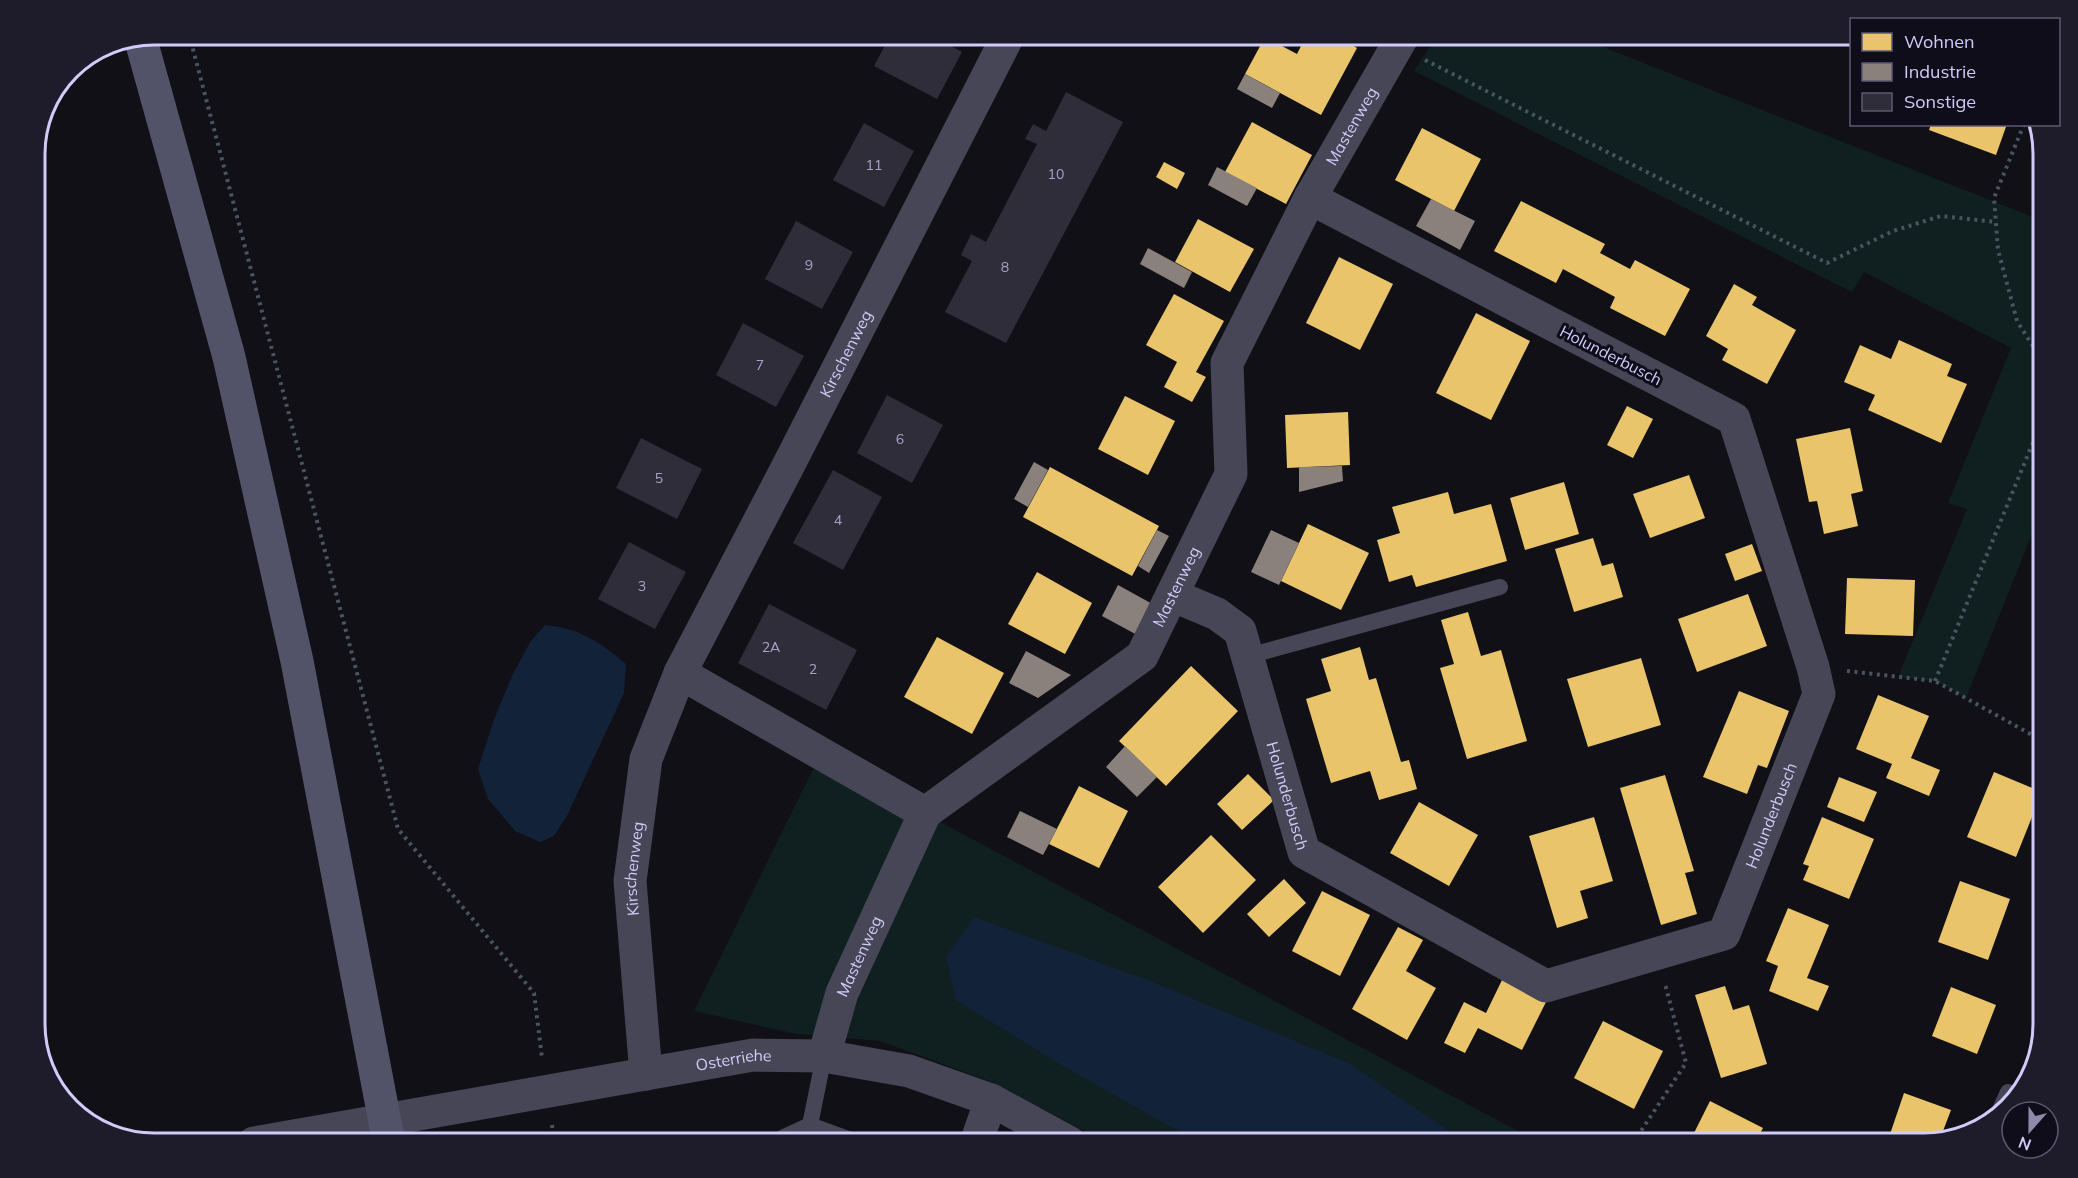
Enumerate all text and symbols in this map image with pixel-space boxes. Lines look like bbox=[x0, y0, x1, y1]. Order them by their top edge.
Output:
legend bbox=[1850, 18, 2060, 126]
text: Wohnen bbox=[1904, 30, 1975, 53]
text: Industrie bbox=[1904, 60, 1976, 83]
street label: Mastenweg bbox=[1321, 83, 1382, 169]
text: Sonstige bbox=[1904, 90, 1976, 113]
house number: 11 bbox=[866, 156, 882, 174]
house number: 10 bbox=[1048, 165, 1064, 183]
house number: 9 bbox=[805, 256, 813, 274]
house number: 8 bbox=[1001, 258, 1009, 276]
street label: Kirschenweg bbox=[815, 307, 876, 400]
street label: Holunderbusch bbox=[1557, 321, 1665, 389]
house number: 7 bbox=[756, 356, 764, 374]
house number: 6 bbox=[896, 430, 904, 448]
house number: 5 bbox=[655, 469, 663, 487]
house number: 4 bbox=[834, 511, 843, 529]
street label: Mastenweg bbox=[1148, 543, 1204, 630]
house number: 3 bbox=[638, 577, 646, 595]
house number: 2A bbox=[762, 638, 781, 656]
house number: 2 bbox=[809, 660, 817, 678]
street label: Holunderbusch bbox=[1263, 739, 1313, 852]
street label: Holunderbusch bbox=[1741, 760, 1801, 871]
street label: Kirschenweg bbox=[620, 820, 648, 917]
street label: Mastenweg bbox=[832, 913, 886, 1000]
street label: Osterriehe bbox=[694, 1045, 772, 1075]
north arrow bbox=[2000, 1100, 2060, 1160]
text: N bbox=[2015, 1133, 2034, 1156]

